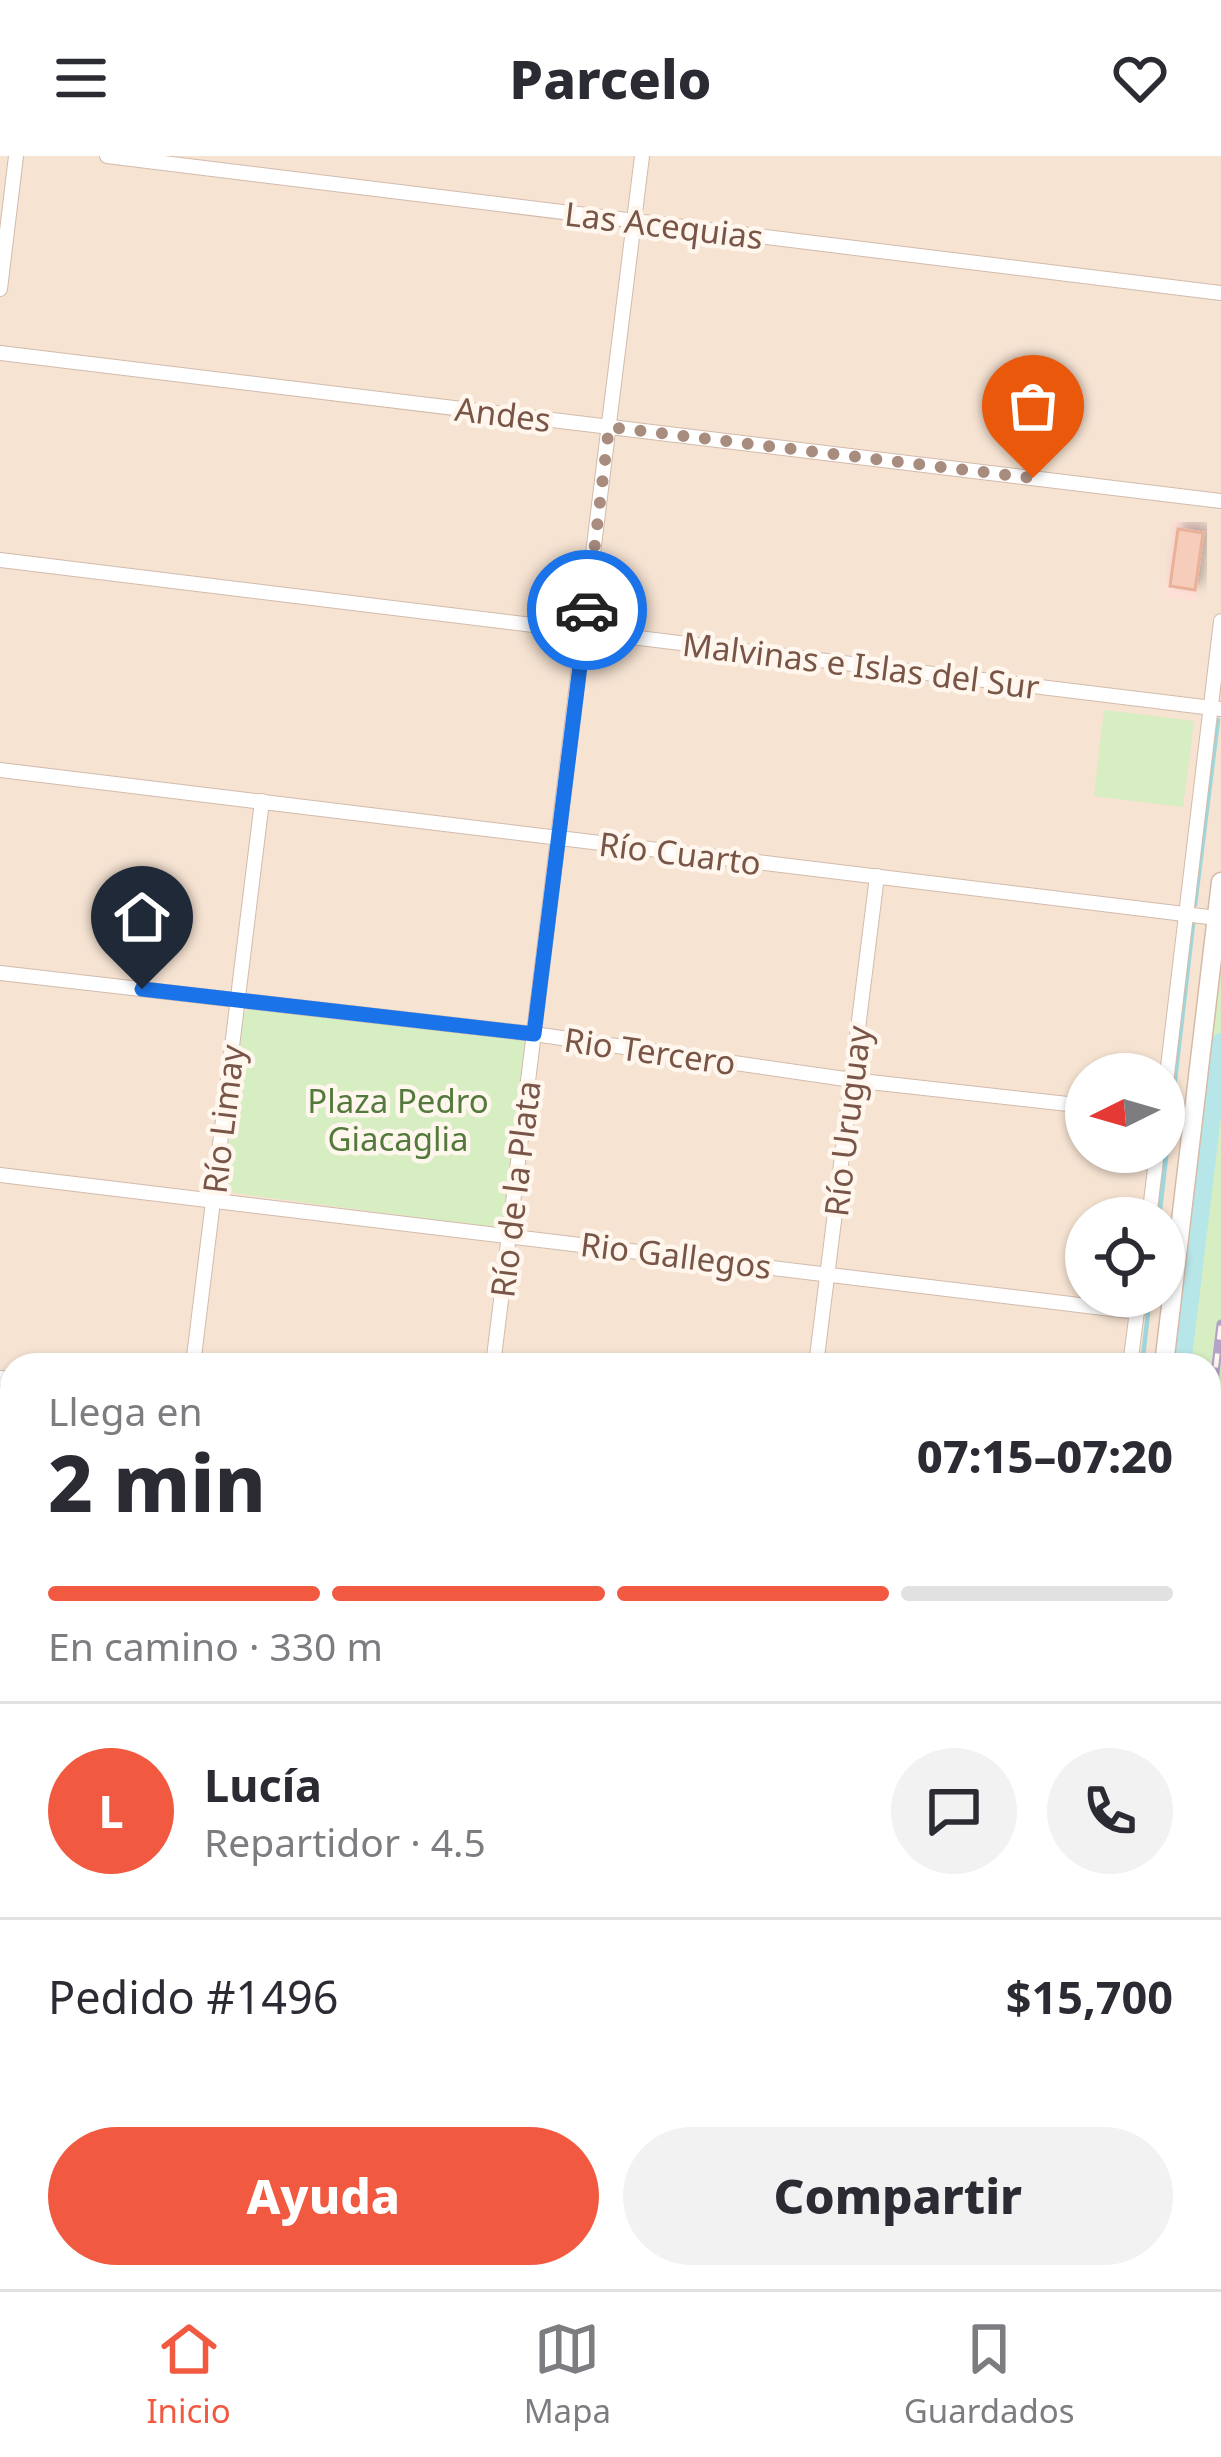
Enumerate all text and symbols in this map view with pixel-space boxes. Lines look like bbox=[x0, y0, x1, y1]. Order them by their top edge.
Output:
text: Parcelo bbox=[509, 41, 712, 115]
icon: menu bbox=[48, 45, 114, 111]
icon: heart bbox=[1107, 45, 1173, 111]
street label: Las Acequias bbox=[562, 191, 766, 259]
pin bbox=[982, 355, 1084, 478]
icon: bag bbox=[1000, 373, 1066, 439]
street label: Andes bbox=[453, 386, 553, 442]
courier bbox=[527, 550, 647, 670]
icon: car bbox=[554, 577, 620, 643]
street label: Malvinas e Islas del Sur bbox=[680, 621, 1042, 709]
street label: Río Cuarto bbox=[596, 821, 764, 885]
pin bbox=[91, 866, 193, 989]
icon: home bbox=[109, 884, 175, 950]
street label: Rio Tercero bbox=[561, 1017, 739, 1085]
street label: Río Uruguay bbox=[813, 1023, 881, 1219]
street label: Río Limay bbox=[192, 1042, 254, 1196]
north arrow bbox=[1065, 1053, 1185, 1173]
map controls bbox=[1065, 1053, 1185, 1317]
park label: Plaza Pedro Giacaglia bbox=[307, 1078, 489, 1161]
street label: Río de la Plata bbox=[479, 1078, 551, 1300]
button: locate bbox=[1065, 1197, 1185, 1317]
street label: Rio Gallegos bbox=[578, 1221, 774, 1289]
text: Llega en bbox=[48, 1384, 203, 1437]
text: 07:15–07:20 bbox=[917, 1425, 1173, 1486]
text: 2 min bbox=[48, 1429, 266, 1535]
text: En camino · 330 m bbox=[48, 1619, 383, 1672]
button: chat bbox=[891, 1748, 1017, 1874]
button: phone bbox=[1047, 1748, 1173, 1874]
text: Lucía bbox=[204, 1754, 322, 1815]
text: L bbox=[98, 1780, 124, 1841]
text: Repartidor · 4.5 bbox=[204, 1815, 486, 1868]
text: Pedido #1496 bbox=[48, 1966, 339, 2027]
text: $15,700 bbox=[1006, 1966, 1173, 2027]
button: Ayuda bbox=[48, 2127, 599, 2265]
button: Compartir bbox=[623, 2127, 1173, 2265]
tab: Inicio bbox=[146, 2316, 231, 2433]
tab: Mapa bbox=[524, 2316, 611, 2433]
tab: Guardados bbox=[904, 2316, 1075, 2433]

